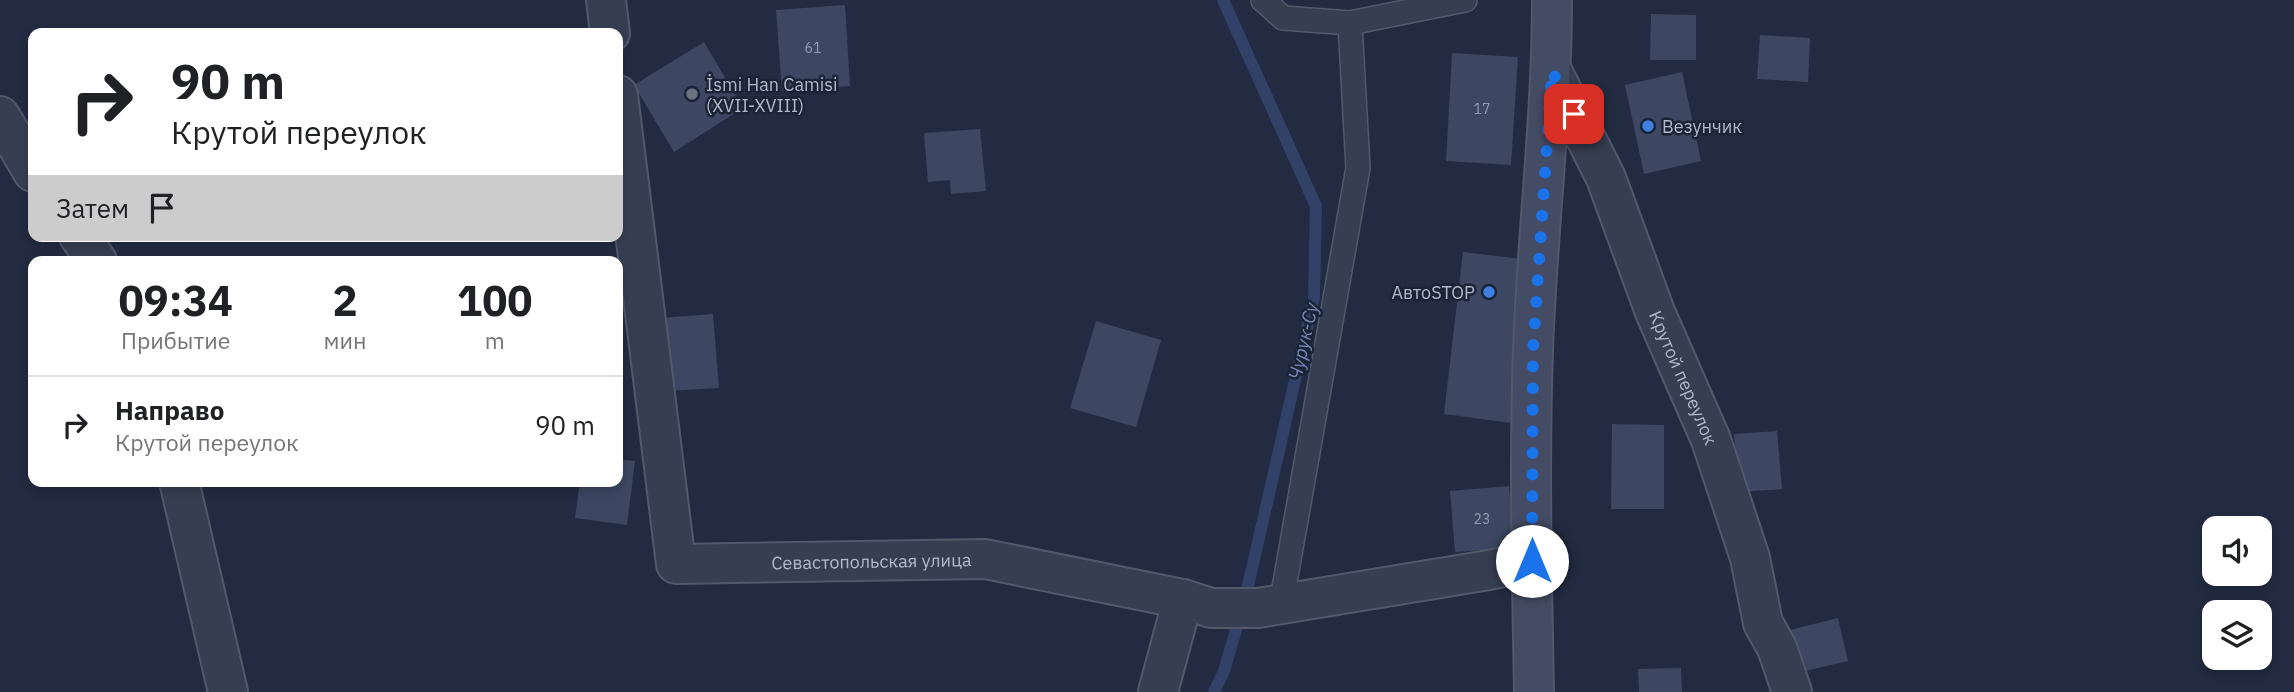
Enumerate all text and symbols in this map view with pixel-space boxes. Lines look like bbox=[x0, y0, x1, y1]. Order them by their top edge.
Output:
house number: 61 bbox=[805, 39, 821, 57]
text: 90 m bbox=[171, 49, 285, 112]
icon: right bbox=[56, 56, 147, 147]
place label: İsmi Han Camisi (XVII-XVIII) bbox=[706, 73, 838, 117]
pin bbox=[1544, 84, 1604, 144]
marker: İsmi Han Camisi (XVII-XVIII) bbox=[684, 86, 700, 102]
icon: arrive bbox=[1555, 95, 1593, 133]
house number: 17 bbox=[1474, 100, 1490, 118]
text: Крутой переулок bbox=[171, 111, 427, 153]
place label: Везунчик bbox=[1662, 115, 1742, 138]
marker: Везунчик bbox=[1640, 118, 1656, 134]
icon: arrive bbox=[143, 189, 181, 227]
text: Затем bbox=[56, 191, 129, 225]
text: 09:34 bbox=[118, 273, 233, 328]
text: 2 bbox=[332, 273, 358, 328]
text: 100 bbox=[457, 273, 533, 328]
place label: АвтоSTOP bbox=[1391, 281, 1475, 304]
marker: АвтоSTOP bbox=[1481, 284, 1497, 300]
water label: Чурук-Су bbox=[1282, 299, 1324, 382]
street label: Крутой переулок bbox=[1644, 307, 1723, 448]
text: Прибытие bbox=[121, 325, 230, 355]
text: мин bbox=[323, 325, 367, 355]
text: m bbox=[485, 325, 505, 355]
text: Направо bbox=[115, 393, 224, 427]
icon: right bbox=[56, 406, 94, 444]
text: 90 m bbox=[535, 408, 595, 442]
text: Крутой переулок bbox=[115, 427, 299, 457]
house number: 23 bbox=[1474, 510, 1490, 528]
map controls bbox=[2202, 516, 2272, 670]
button: sound bbox=[2202, 516, 2272, 586]
position arrow bbox=[1495, 524, 1569, 598]
street label: Севастопольская улица bbox=[771, 548, 972, 574]
button: layers bbox=[2202, 600, 2272, 670]

